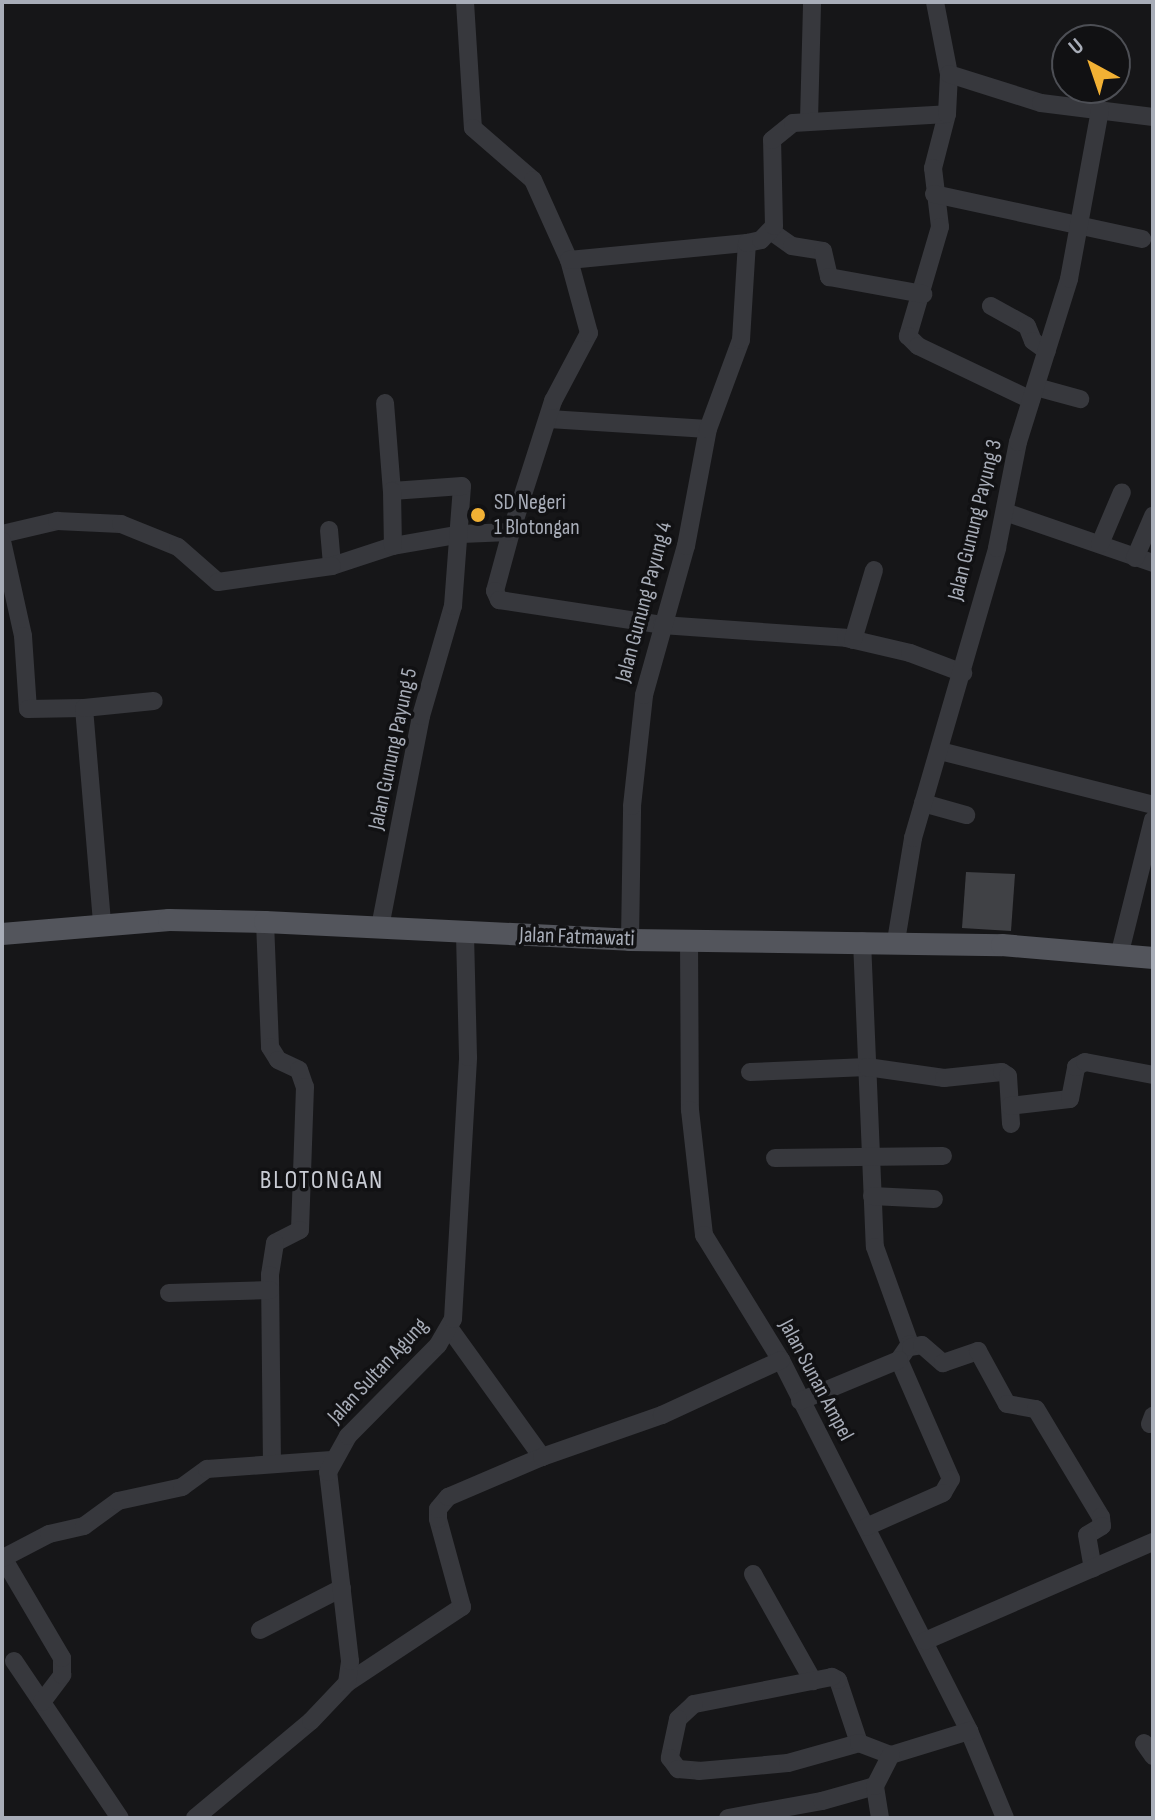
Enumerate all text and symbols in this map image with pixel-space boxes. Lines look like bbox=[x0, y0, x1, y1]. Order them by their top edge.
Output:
north arrow bbox=[1051, 24, 1131, 104]
text: U bbox=[1063, 33, 1090, 61]
street label: Jalan Gunung Payung 3 bbox=[942, 437, 1008, 603]
place label: SD Negeri 1 Blotongan bbox=[494, 489, 580, 540]
marker: SD Negeri 1 Blotongan bbox=[469, 506, 487, 524]
street label: Jalan Gunung Payung 4 bbox=[610, 519, 678, 685]
street label: Jalan Gunung Payung 5 bbox=[363, 666, 423, 832]
street label: Jalan Fatmawati bbox=[519, 922, 635, 952]
district label: BLOTONGAN bbox=[260, 1165, 384, 1197]
street label: Jalan Sultan Agung bbox=[322, 1313, 434, 1429]
street label: Jalan Sunan Ampel bbox=[773, 1315, 859, 1445]

